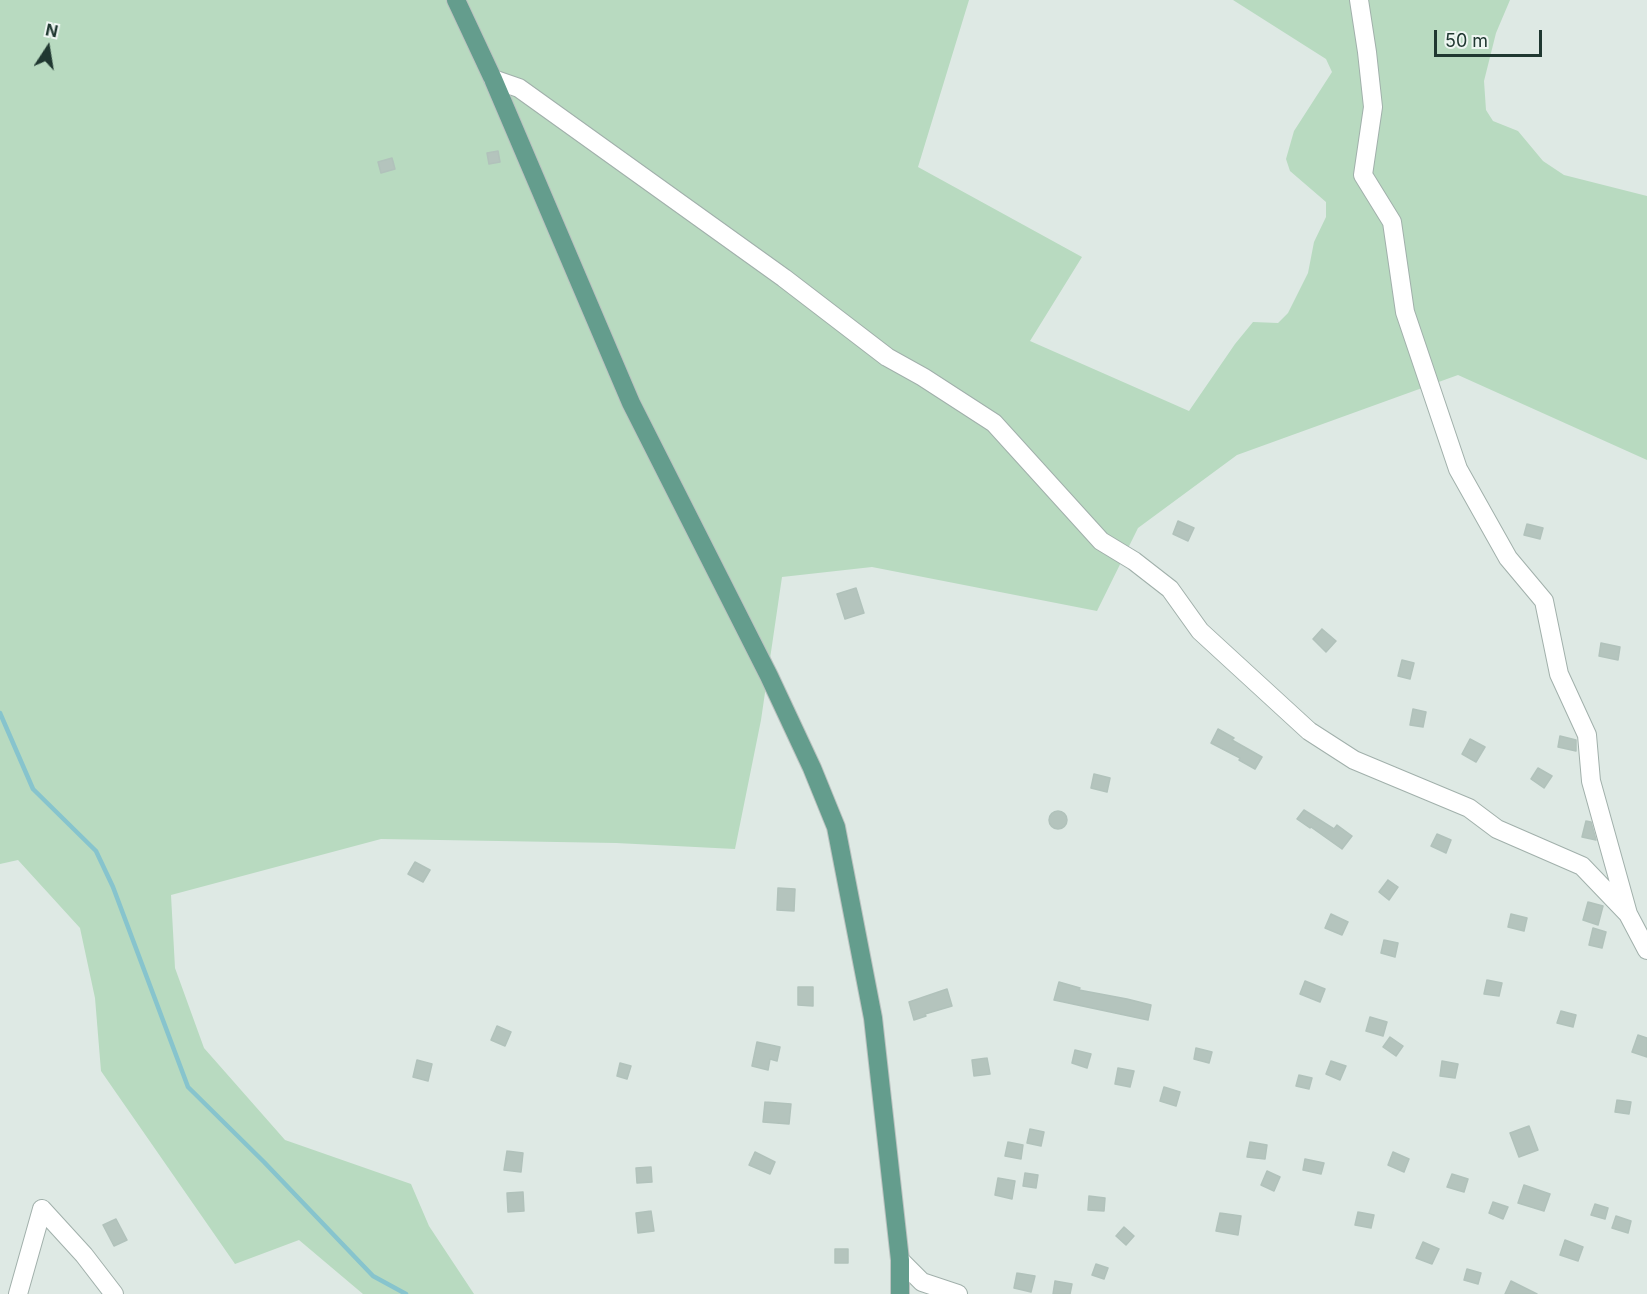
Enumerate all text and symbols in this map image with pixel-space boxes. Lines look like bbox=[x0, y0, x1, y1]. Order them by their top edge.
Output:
north arrow bbox=[18, 18, 78, 78]
scale bar bbox=[1437, 18, 1545, 56]
text: N bbox=[44, 19, 60, 41]
text: 50 m bbox=[1445, 30, 1488, 51]

